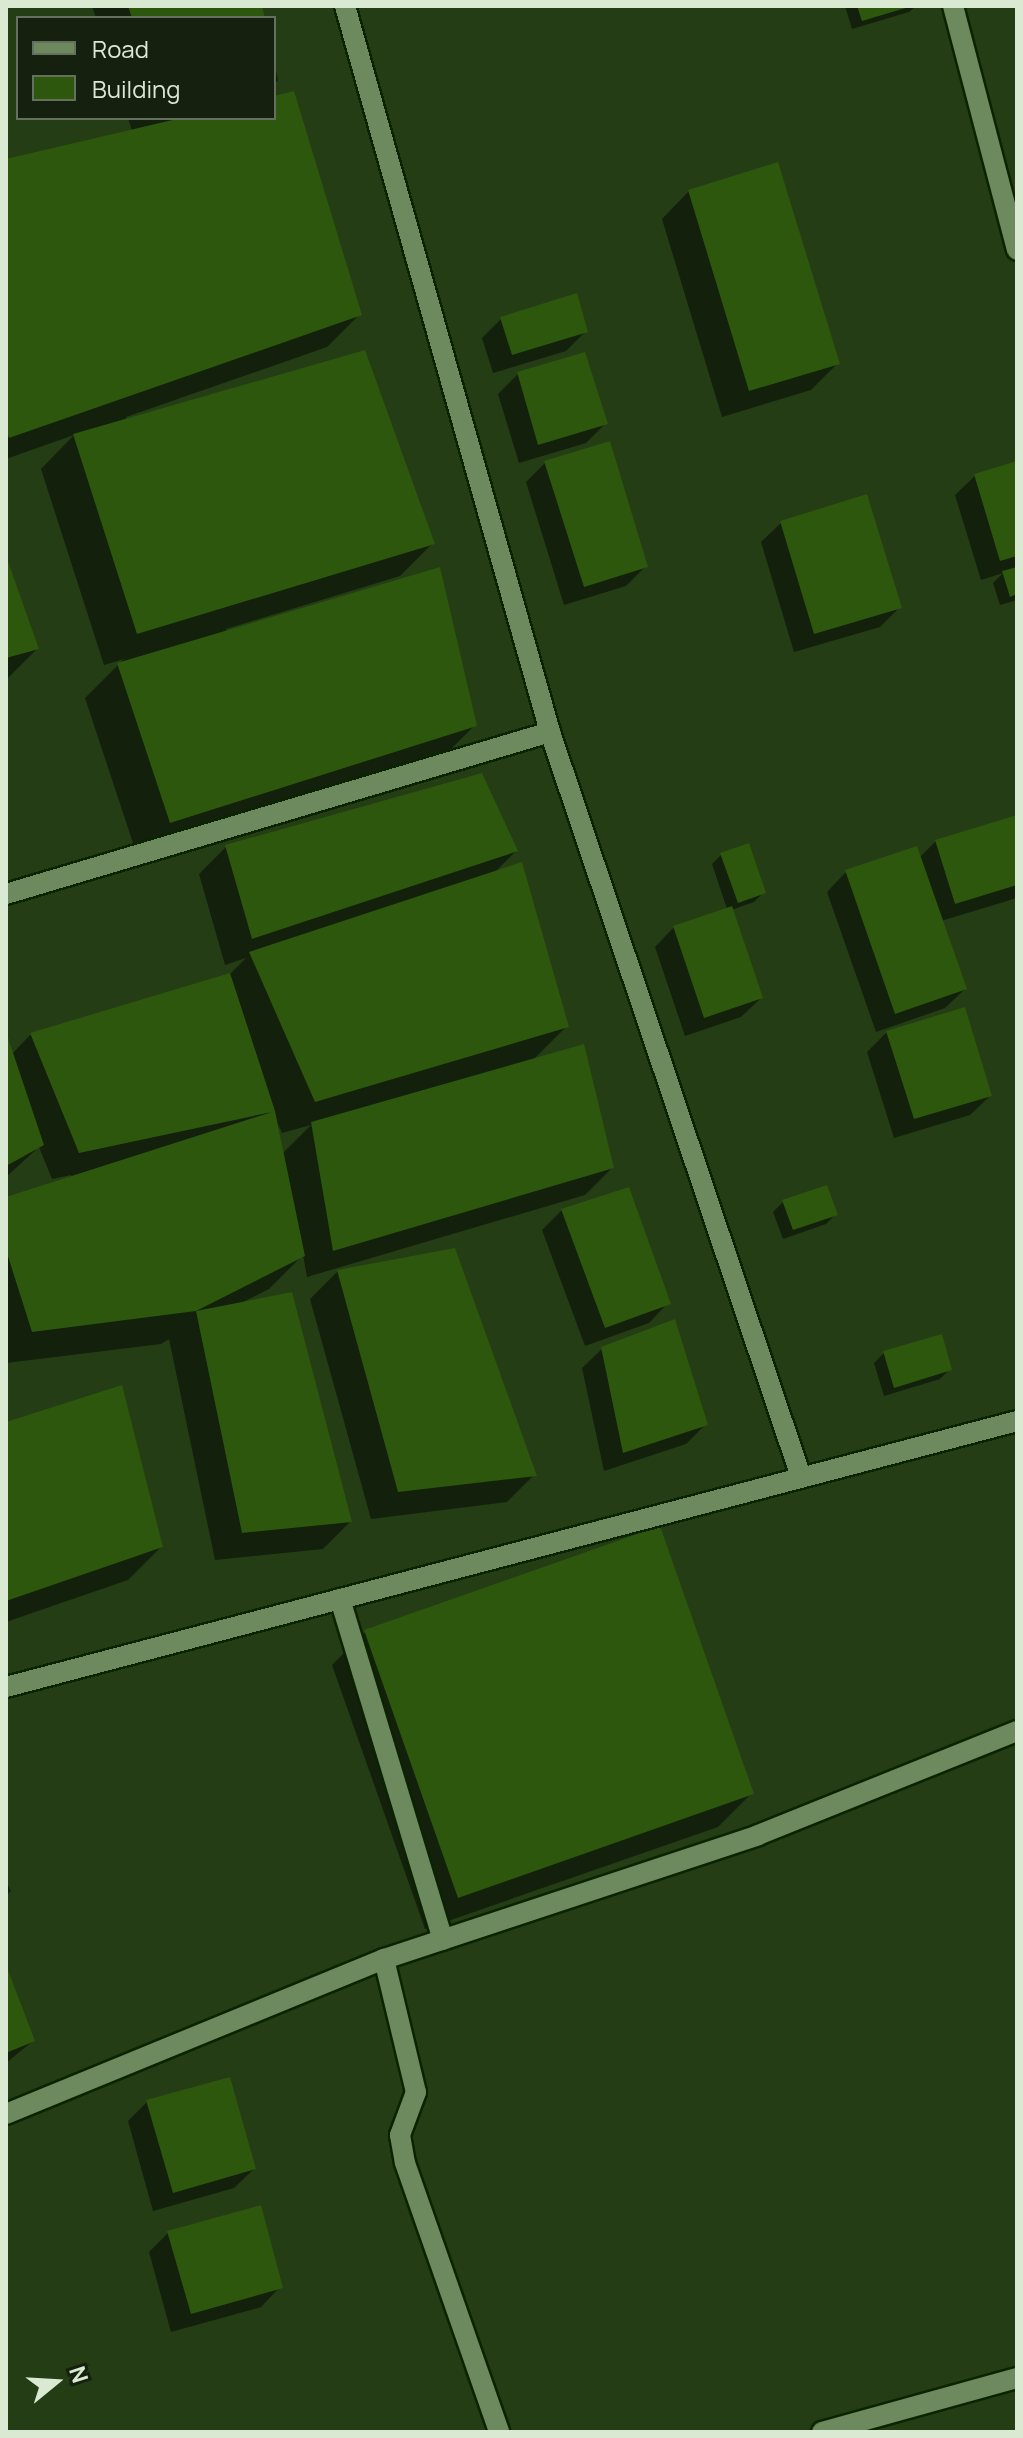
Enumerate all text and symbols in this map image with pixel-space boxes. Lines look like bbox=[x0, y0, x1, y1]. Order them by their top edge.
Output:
legend bbox=[16, 16, 276, 120]
text: Road bbox=[92, 32, 149, 65]
text: Building bbox=[92, 72, 180, 105]
north arrow bbox=[16, 2342, 96, 2422]
text: N bbox=[62, 2362, 96, 2387]

